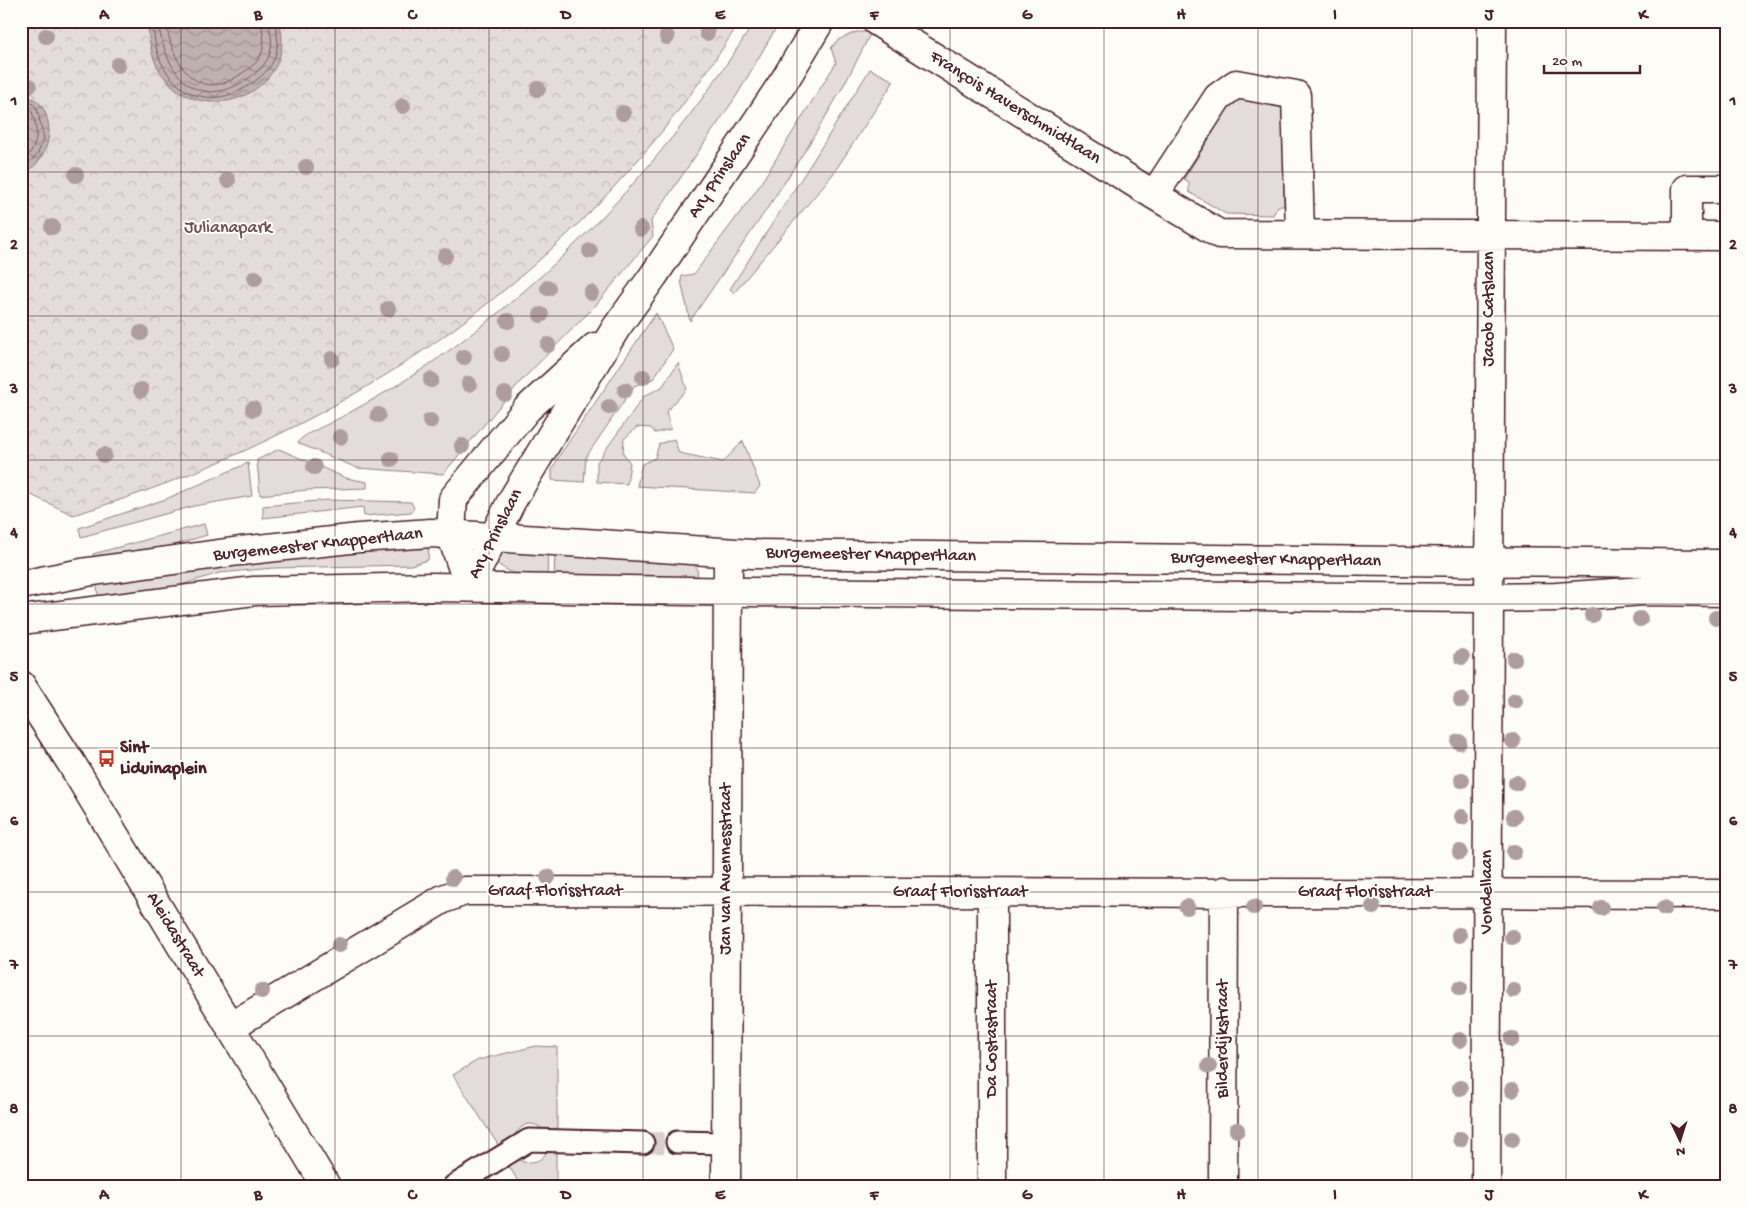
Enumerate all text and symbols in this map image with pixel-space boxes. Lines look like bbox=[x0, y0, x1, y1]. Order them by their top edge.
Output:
text: A bbox=[98, 7, 110, 26]
text: B bbox=[253, 7, 263, 26]
text: C bbox=[407, 7, 418, 26]
text: D bbox=[559, 7, 572, 26]
text: E bbox=[715, 7, 726, 26]
text: F bbox=[869, 7, 880, 26]
text: G bbox=[1022, 7, 1033, 26]
text: H bbox=[1176, 7, 1186, 26]
text: I bbox=[1333, 7, 1337, 26]
text: J bbox=[1484, 7, 1495, 26]
text: K bbox=[1638, 7, 1650, 26]
scale bar bbox=[1544, 42, 1641, 74]
street label: François Haverschmidtlaan bbox=[925, 46, 1105, 170]
text: 20 m bbox=[1552, 53, 1582, 71]
text: 1 bbox=[10, 93, 17, 112]
text: 1 bbox=[1729, 93, 1736, 112]
street label: Ary Prinslaan bbox=[684, 129, 756, 222]
park label: Julianapark bbox=[184, 218, 274, 239]
text: 2 bbox=[10, 237, 18, 256]
text: 2 bbox=[1729, 237, 1737, 256]
street label: Jacob Catslaan bbox=[1479, 251, 1500, 366]
text: 3 bbox=[9, 381, 18, 400]
text: 3 bbox=[1728, 381, 1737, 400]
street label: Ary Prinslaan bbox=[464, 485, 528, 582]
street label: Burgemeester Knappertlaan bbox=[211, 524, 424, 567]
text: 4 bbox=[9, 525, 18, 544]
text: 4 bbox=[1728, 525, 1737, 544]
street label: Burgemeester Knappertlaan bbox=[765, 543, 977, 567]
street label: Burgemeester Knappertlaan bbox=[1170, 548, 1382, 572]
text: 5 bbox=[10, 669, 19, 688]
text: 5 bbox=[1729, 669, 1738, 688]
place label: Sint Liduinaplein bbox=[120, 738, 207, 780]
bus stop icon: Sint Liduinaplein bbox=[96, 748, 116, 768]
street label: Jan van Avennesstraat bbox=[716, 782, 737, 955]
text: 6 bbox=[10, 813, 19, 832]
text: 6 bbox=[1729, 813, 1738, 832]
street label: Vondellaan bbox=[1477, 849, 1498, 935]
street label: Graaf Florisstraat bbox=[488, 881, 624, 902]
street label: Graaf Florisstraat bbox=[893, 882, 1029, 903]
street label: Graaf Florisstraat bbox=[1298, 882, 1434, 903]
street label: Aleidastraat bbox=[141, 888, 210, 983]
text: 7 bbox=[9, 957, 19, 976]
text: 7 bbox=[1728, 957, 1738, 976]
street label: Bilderdijkstraat bbox=[1213, 978, 1234, 1099]
street label: Da Costastraat bbox=[982, 979, 1003, 1098]
text: 8 bbox=[10, 1101, 19, 1120]
text: 8 bbox=[1729, 1101, 1738, 1120]
north arrow bbox=[1654, 1114, 1704, 1164]
text: N bbox=[1676, 1142, 1686, 1159]
text: A bbox=[98, 1187, 110, 1206]
text: B bbox=[253, 1187, 263, 1206]
text: C bbox=[407, 1187, 418, 1206]
text: D bbox=[559, 1187, 572, 1206]
text: E bbox=[715, 1187, 726, 1206]
text: F bbox=[869, 1187, 880, 1206]
text: G bbox=[1022, 1187, 1033, 1206]
text: H bbox=[1176, 1187, 1186, 1206]
text: I bbox=[1333, 1187, 1337, 1206]
text: J bbox=[1484, 1187, 1495, 1206]
text: K bbox=[1638, 1187, 1650, 1206]

